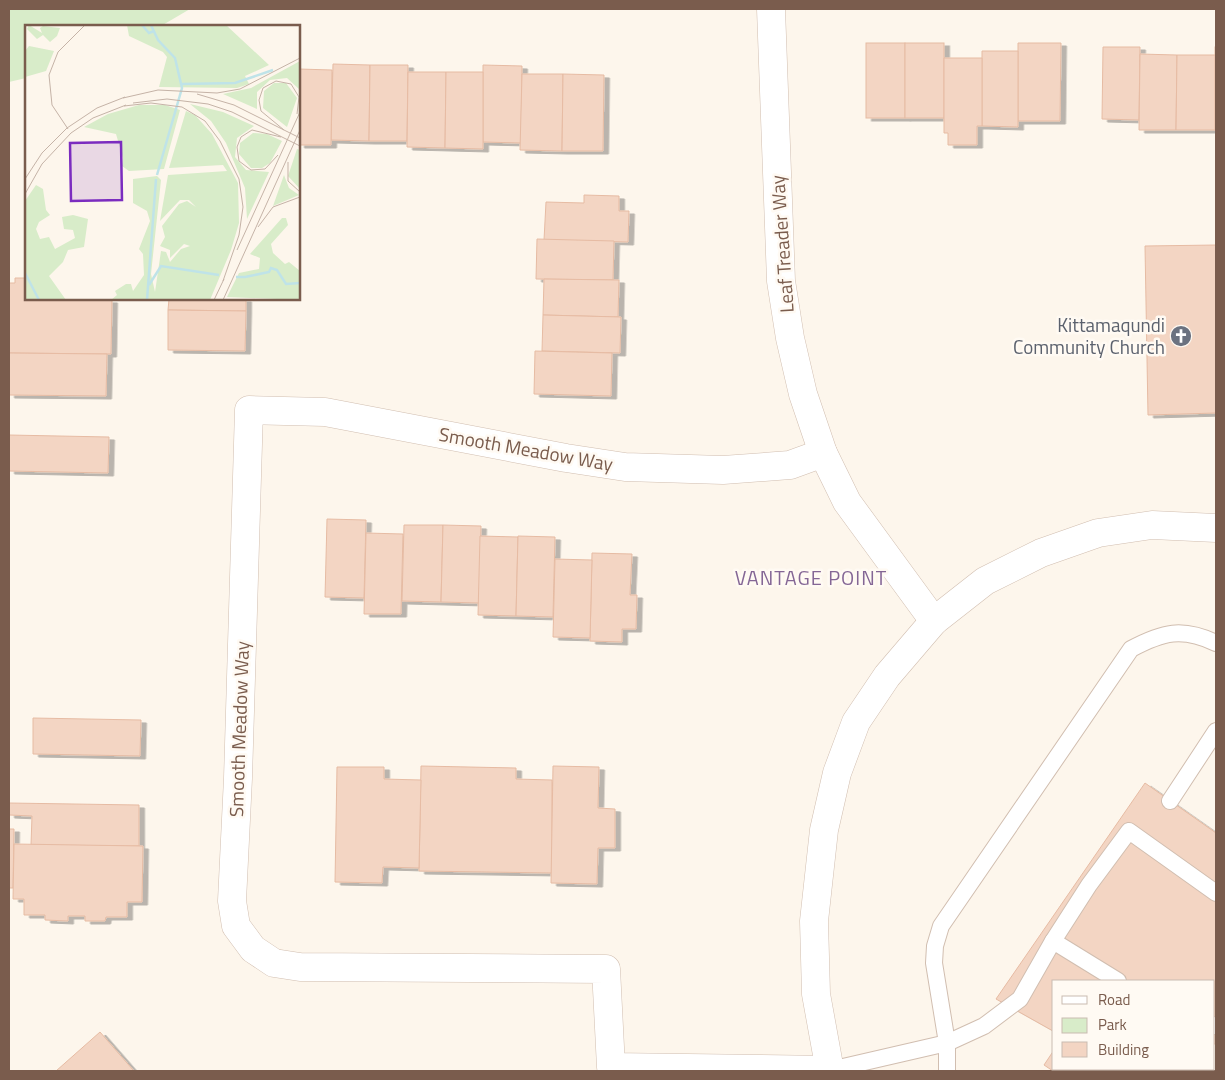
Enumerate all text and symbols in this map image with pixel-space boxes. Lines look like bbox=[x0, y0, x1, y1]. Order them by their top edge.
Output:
inset map bbox=[25, 25, 300, 300]
street label: Leaf Treader Way bbox=[762, 174, 801, 314]
place label: Kittamaqundi Community Church bbox=[1013, 310, 1165, 361]
church icon: Kittamaqundi Community Church bbox=[1169, 324, 1193, 348]
street label: Smooth Meadow Way bbox=[437, 419, 615, 478]
district label: VANTAGE POINT bbox=[735, 562, 887, 593]
street label: Smooth Meadow Way bbox=[221, 641, 256, 817]
legend bbox=[1052, 980, 1215, 1070]
text: Road bbox=[1098, 988, 1130, 1011]
text: Park bbox=[1098, 1013, 1127, 1036]
text: Building bbox=[1098, 1038, 1149, 1061]

